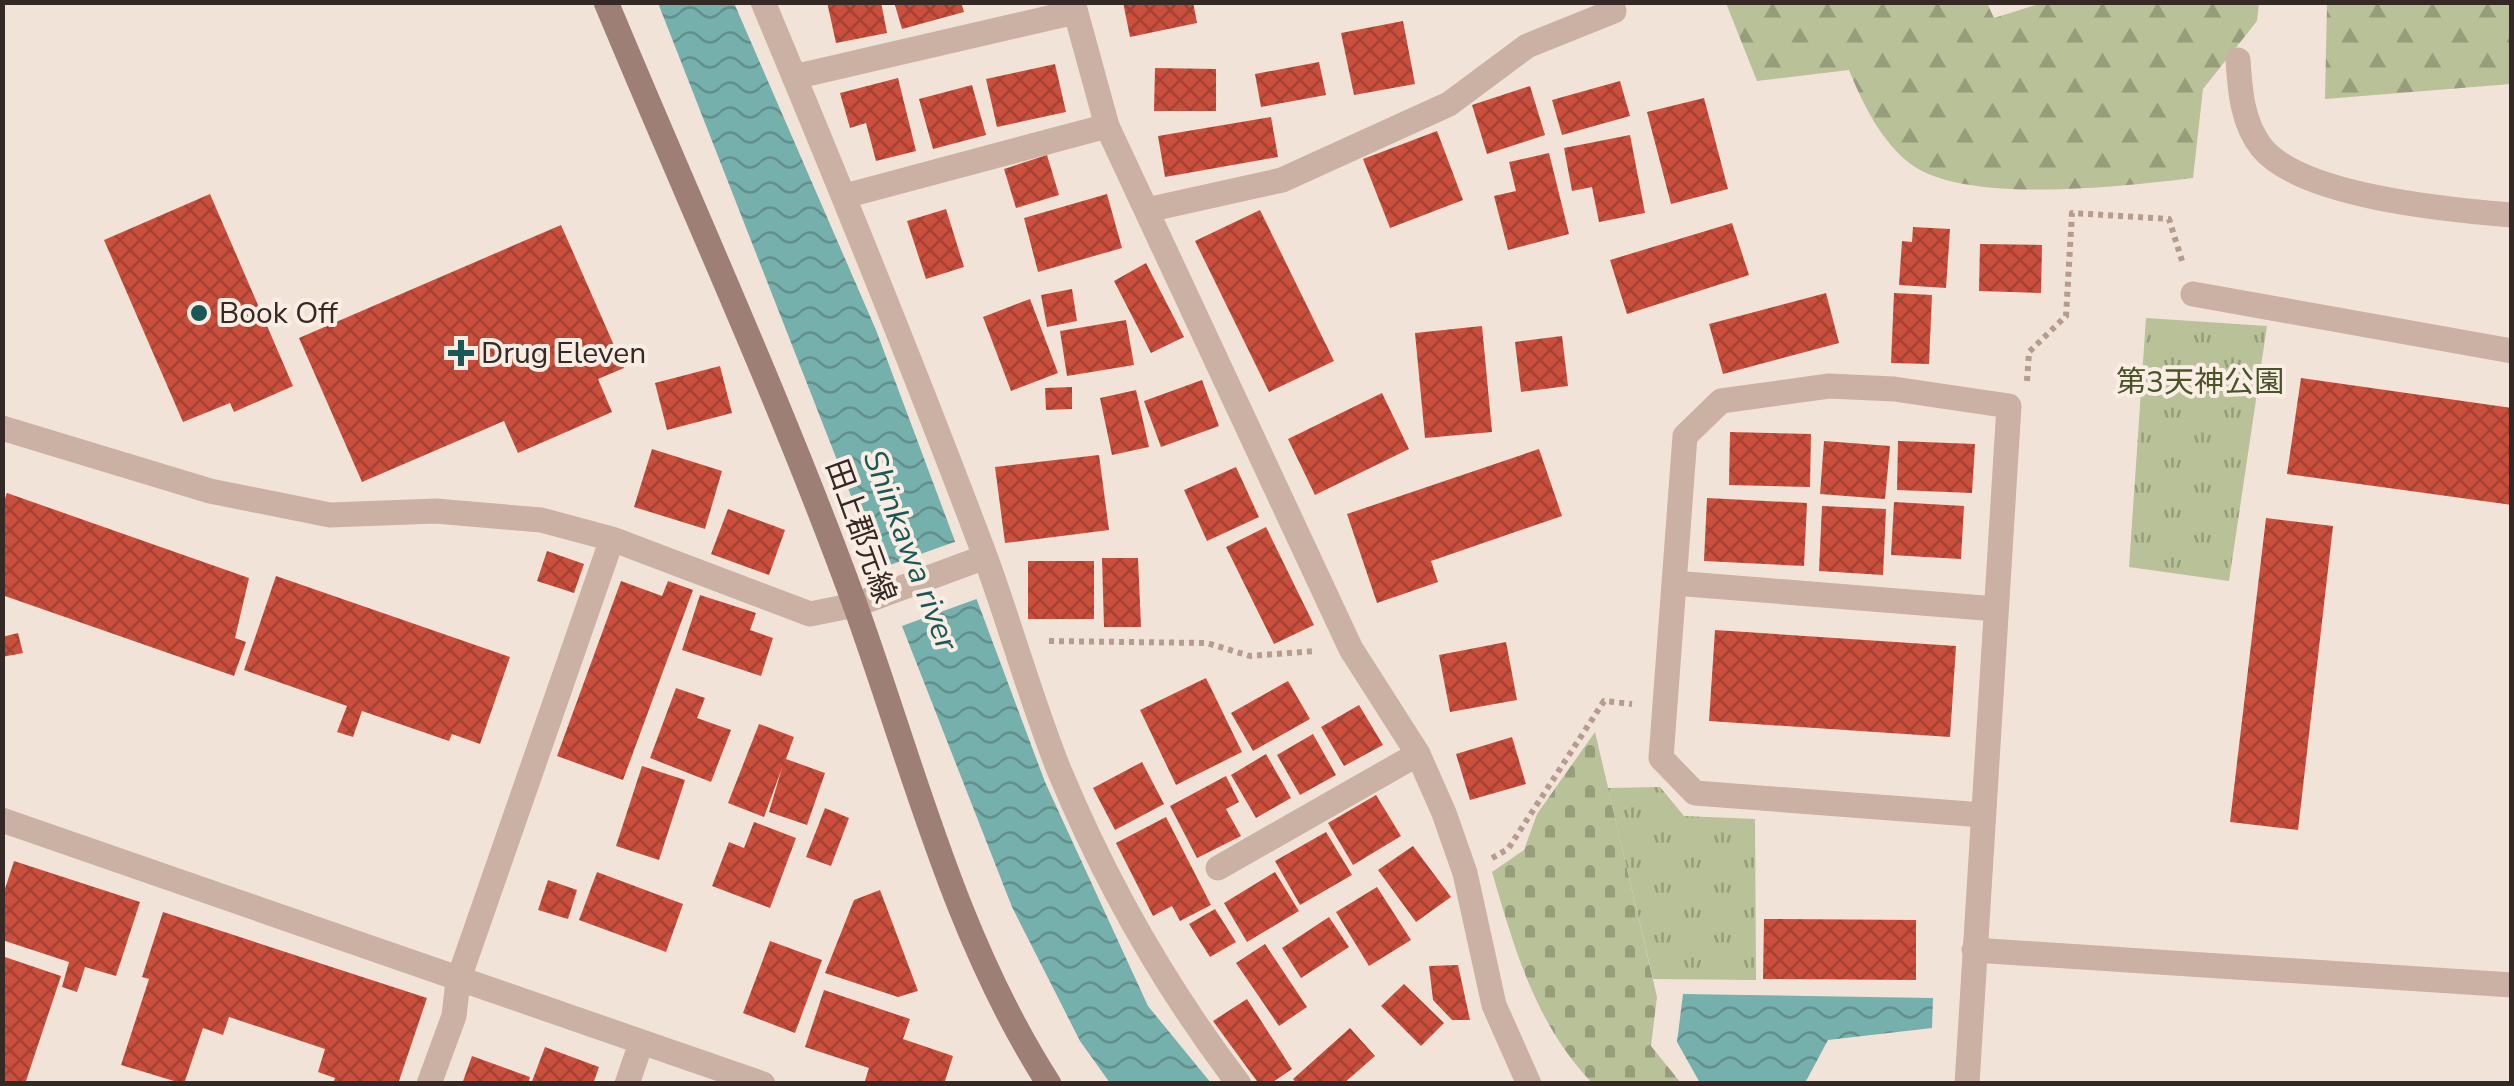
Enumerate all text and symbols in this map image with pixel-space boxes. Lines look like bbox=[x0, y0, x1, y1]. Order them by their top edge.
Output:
place label: Book Off bbox=[219, 293, 339, 334]
marker: Book Off bbox=[188, 302, 210, 324]
place label: Drug Eleven bbox=[481, 333, 646, 374]
marker: Drug Eleven bbox=[450, 342, 472, 364]
park label: 第3天神公園 bbox=[2116, 362, 2284, 403]
water label: Shinkawa river bbox=[853, 444, 969, 658]
street label: 田上郡元線 bbox=[816, 454, 905, 609]

